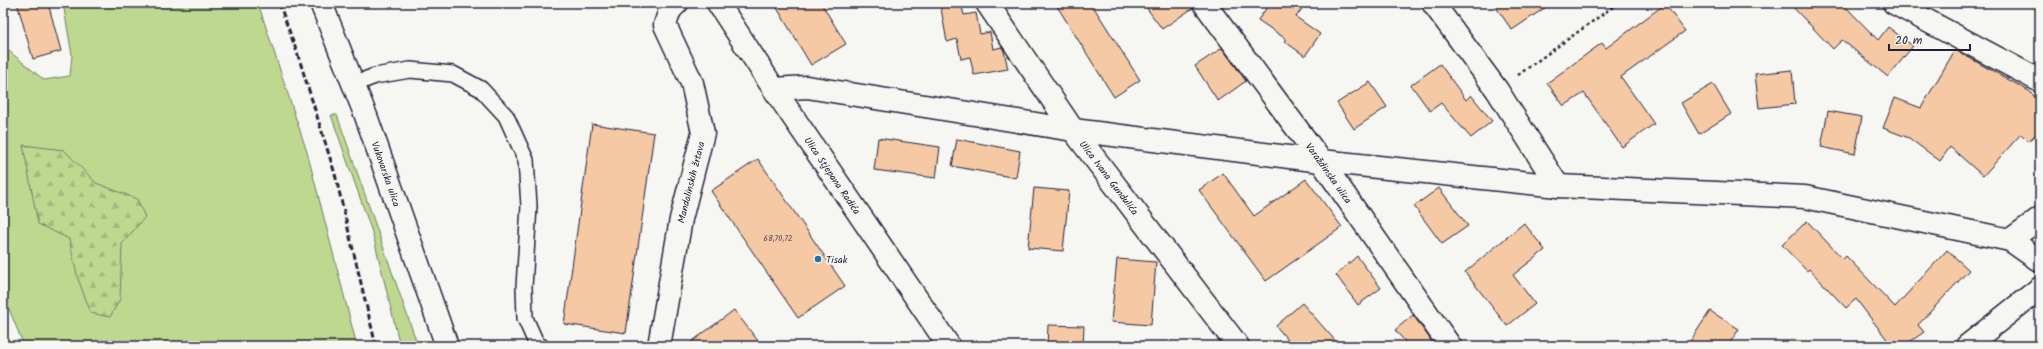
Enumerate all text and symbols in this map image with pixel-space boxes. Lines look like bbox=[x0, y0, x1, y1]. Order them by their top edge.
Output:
scale bar bbox=[1889, 26, 1970, 52]
text: 20 m bbox=[1895, 31, 1923, 50]
street label: Ulica Stjepana Radića bbox=[800, 134, 864, 218]
street label: Ulica Ivana Gundulića bbox=[1075, 137, 1142, 219]
street label: Vukovarska ulica bbox=[367, 139, 404, 209]
street label: Mandalinskih žrtava bbox=[673, 139, 710, 225]
street label: Varaždinska ulica bbox=[1301, 140, 1356, 208]
house number: 68,70,72 bbox=[764, 232, 793, 245]
place label: Tisak bbox=[826, 252, 848, 268]
marker: Tisak bbox=[813, 254, 823, 264]

